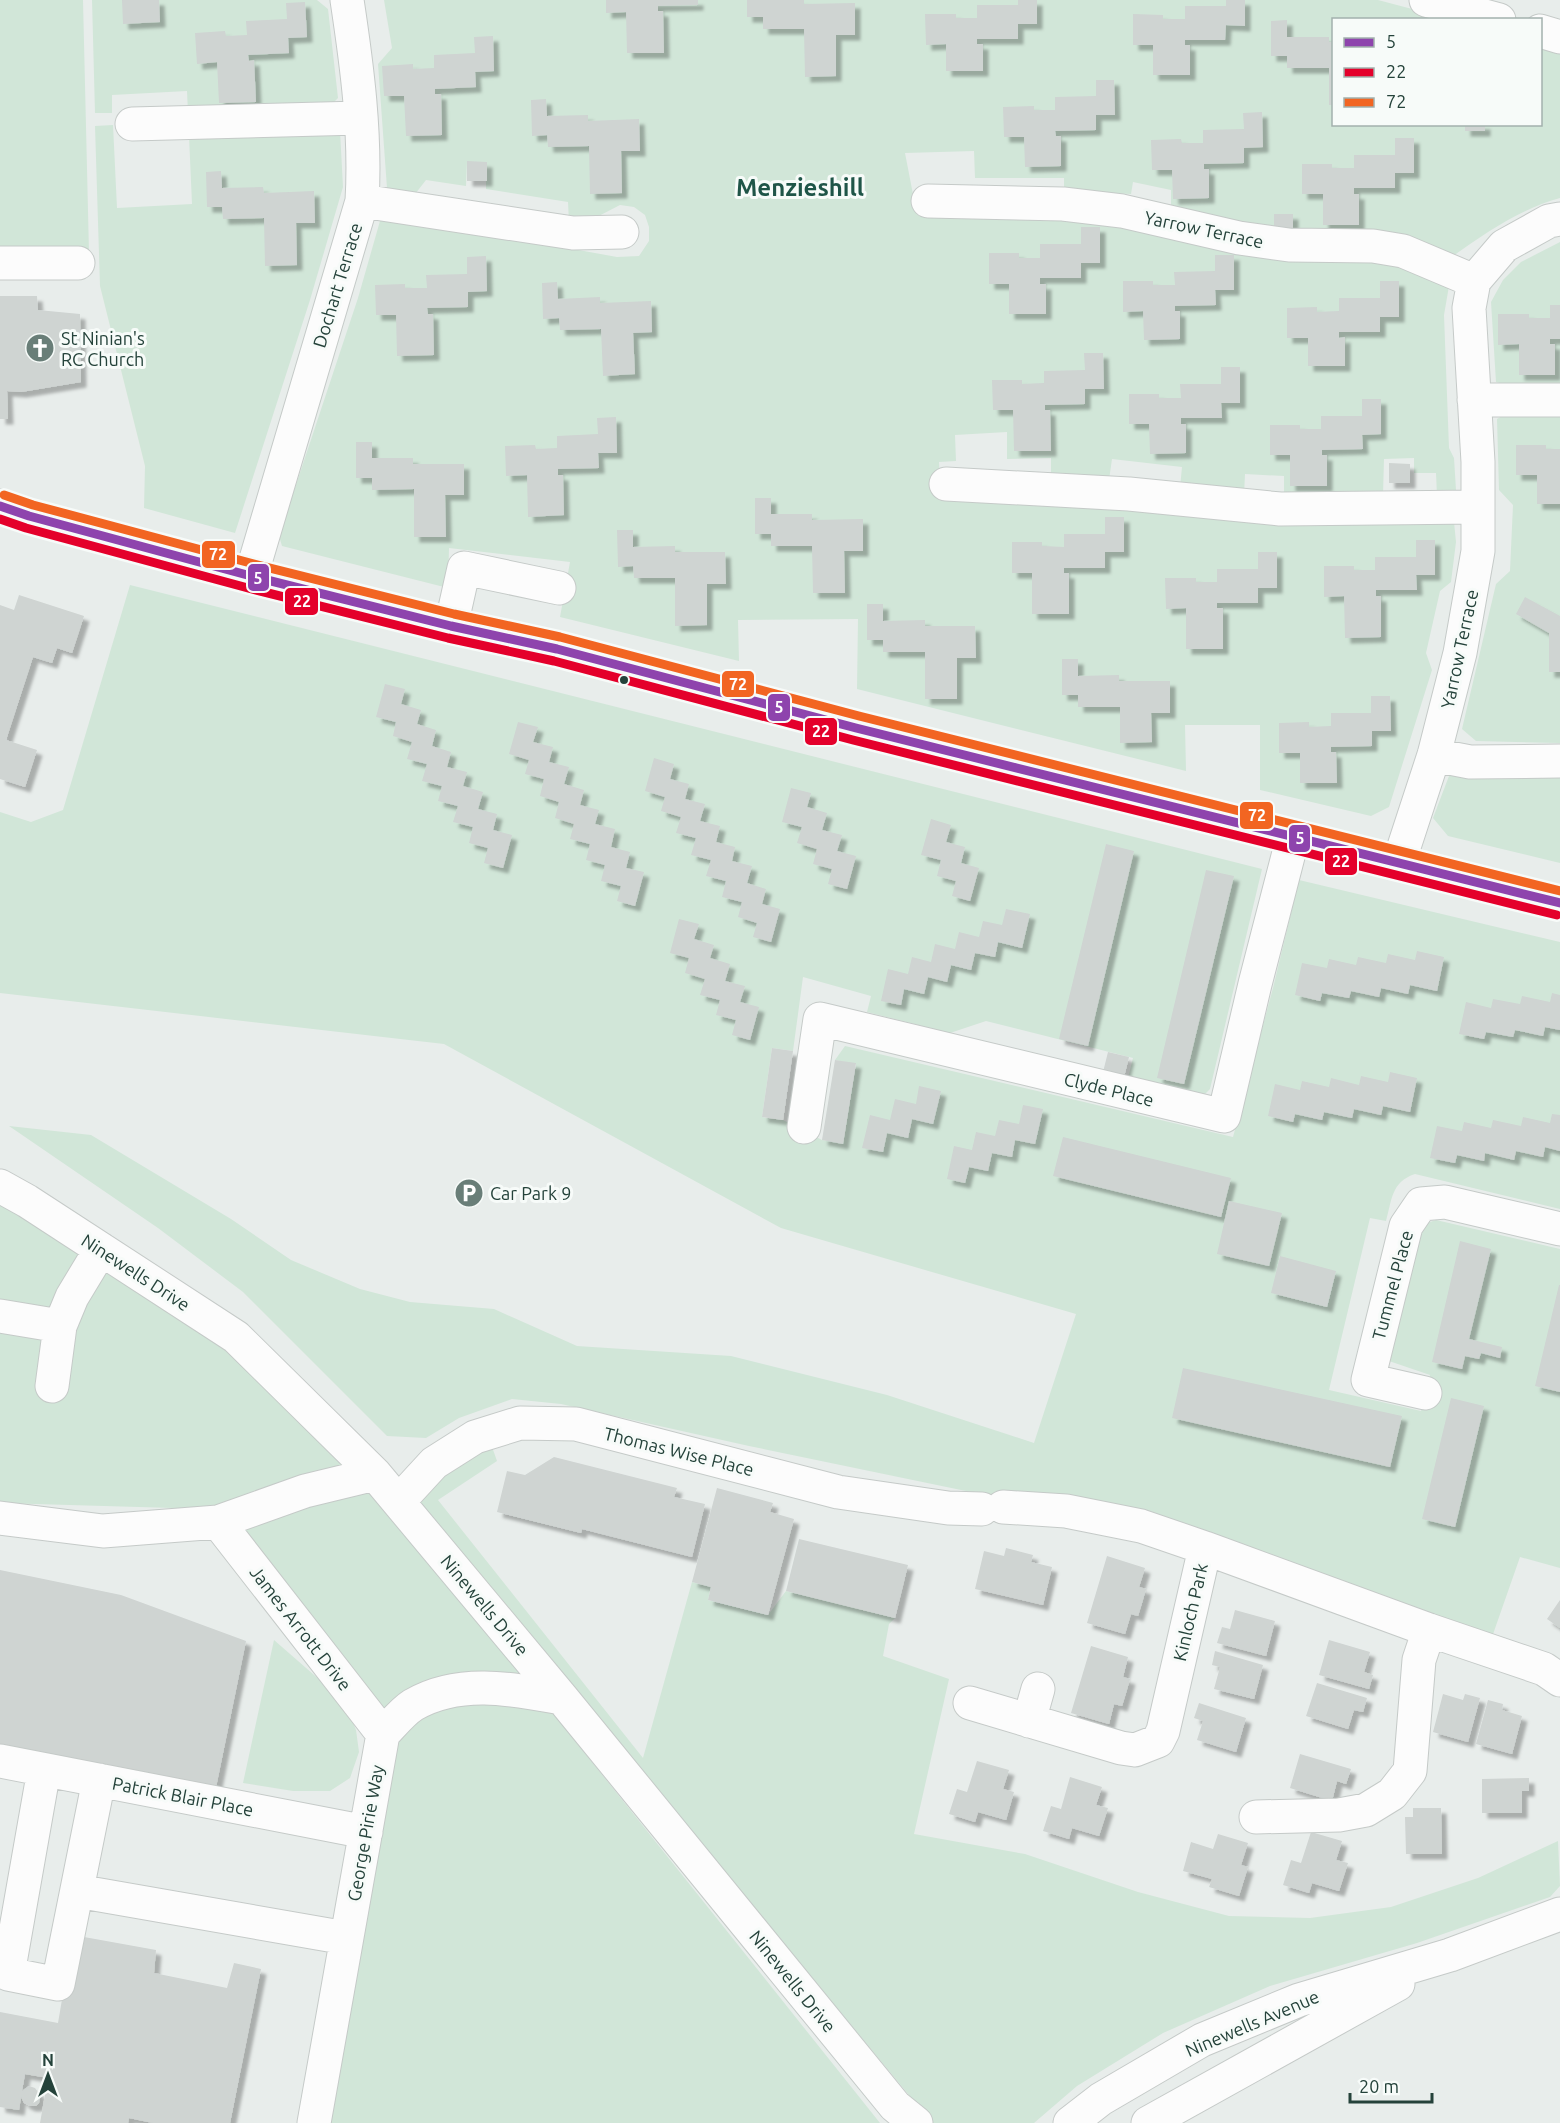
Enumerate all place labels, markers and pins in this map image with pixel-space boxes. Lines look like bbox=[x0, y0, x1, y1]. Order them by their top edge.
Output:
place label: St Ninian's RC Church bbox=[61, 328, 145, 369]
church icon: St Ninian's RC Church bbox=[24, 332, 56, 364]
unlabelled marker bbox=[618, 674, 630, 686]
parking icon: Car Park 9 bbox=[453, 1177, 485, 1209]
place label: Car Park 9 bbox=[490, 1183, 571, 1203]

